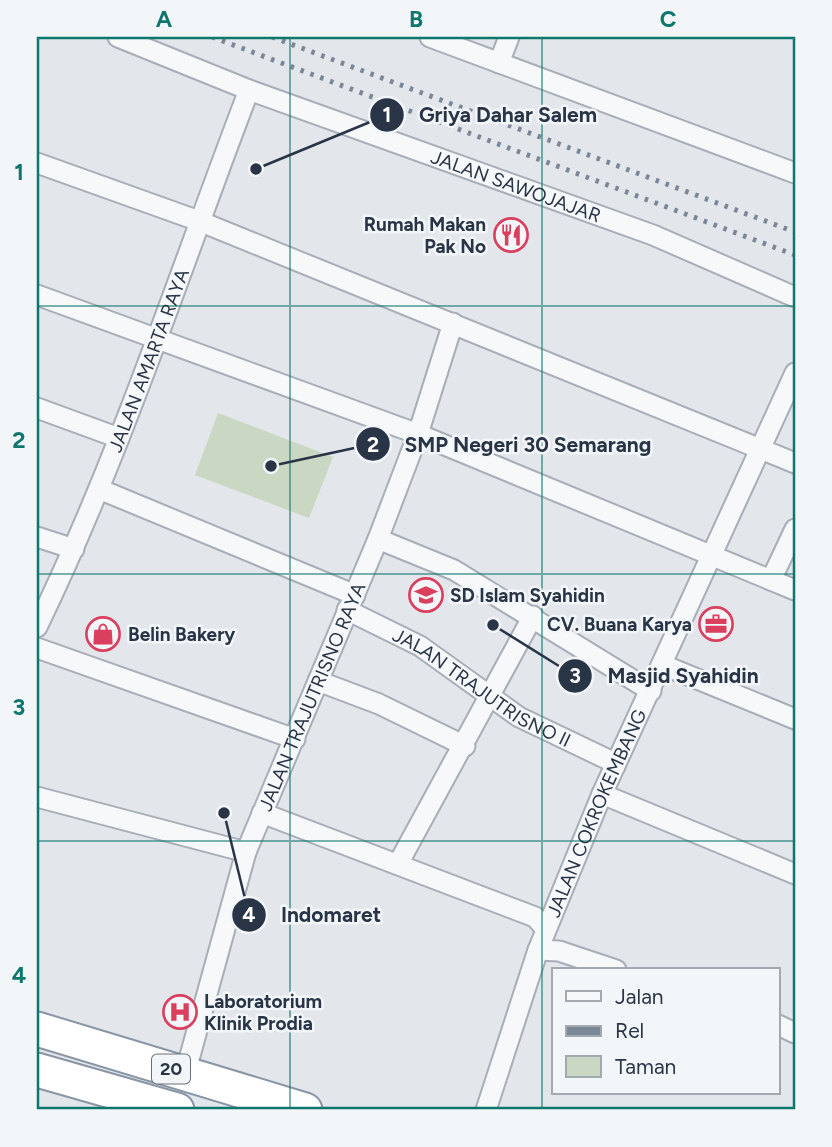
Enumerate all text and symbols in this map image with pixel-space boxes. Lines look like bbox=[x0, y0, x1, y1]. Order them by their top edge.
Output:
text: A bbox=[156, 5, 173, 33]
text: B bbox=[409, 5, 423, 33]
text: C bbox=[660, 5, 677, 33]
callout: Griya Dahar Salem bbox=[370, 94, 611, 136]
text: 1 bbox=[383, 102, 391, 127]
text: Griya Dahar Salem bbox=[419, 102, 597, 127]
street label: JALAN SAWOJAJAR bbox=[428, 145, 604, 227]
text: 1 bbox=[14, 158, 24, 186]
place label: Rumah Makan Pak No bbox=[364, 213, 486, 258]
restaurant icon: Rumah Makan Pak No bbox=[492, 216, 530, 254]
street label: JALAN AMARTA RAYA bbox=[103, 265, 193, 455]
callout: SMP Negeri 30 Semarang bbox=[355, 423, 665, 465]
text: 2 bbox=[12, 426, 26, 454]
text: 2 bbox=[367, 432, 379, 457]
text: SMP Negeri 30 Semarang bbox=[405, 432, 651, 457]
school or university icon: SD Islam Syahidin bbox=[407, 576, 445, 614]
street label: JALAN TRAJUTRISNO RAYA bbox=[253, 579, 370, 814]
place label: SD Islam Syahidin bbox=[450, 584, 605, 607]
office icon: CV. Buana Karya bbox=[697, 605, 735, 643]
place label: CV. Buana Karya bbox=[547, 613, 692, 636]
shop icon: Belin Bakery bbox=[84, 615, 122, 653]
place label: Belin Bakery bbox=[128, 623, 235, 646]
street label: JALAN TRAJUTRISNO II bbox=[389, 623, 575, 752]
callout: Masjid Syahidin bbox=[558, 655, 772, 697]
text: 3 bbox=[569, 663, 581, 688]
text: Masjid Syahidin bbox=[607, 663, 759, 688]
text: 3 bbox=[13, 693, 25, 721]
street label: JALAN COKROKEMBANG bbox=[541, 705, 651, 920]
callout: Indomaret bbox=[232, 894, 395, 936]
text: 4 bbox=[242, 902, 256, 927]
text: Indomaret bbox=[281, 902, 381, 927]
text: 4 bbox=[12, 961, 26, 989]
legend bbox=[552, 968, 780, 1094]
text: Jalan bbox=[615, 984, 664, 1009]
place label: Laboratorium Klinik Prodia bbox=[204, 990, 322, 1035]
hospital icon: Laboratorium Klinik Prodia bbox=[161, 993, 199, 1031]
text: Rel bbox=[615, 1018, 644, 1043]
road number: 20 bbox=[152, 1054, 190, 1084]
text: Taman bbox=[615, 1054, 676, 1079]

